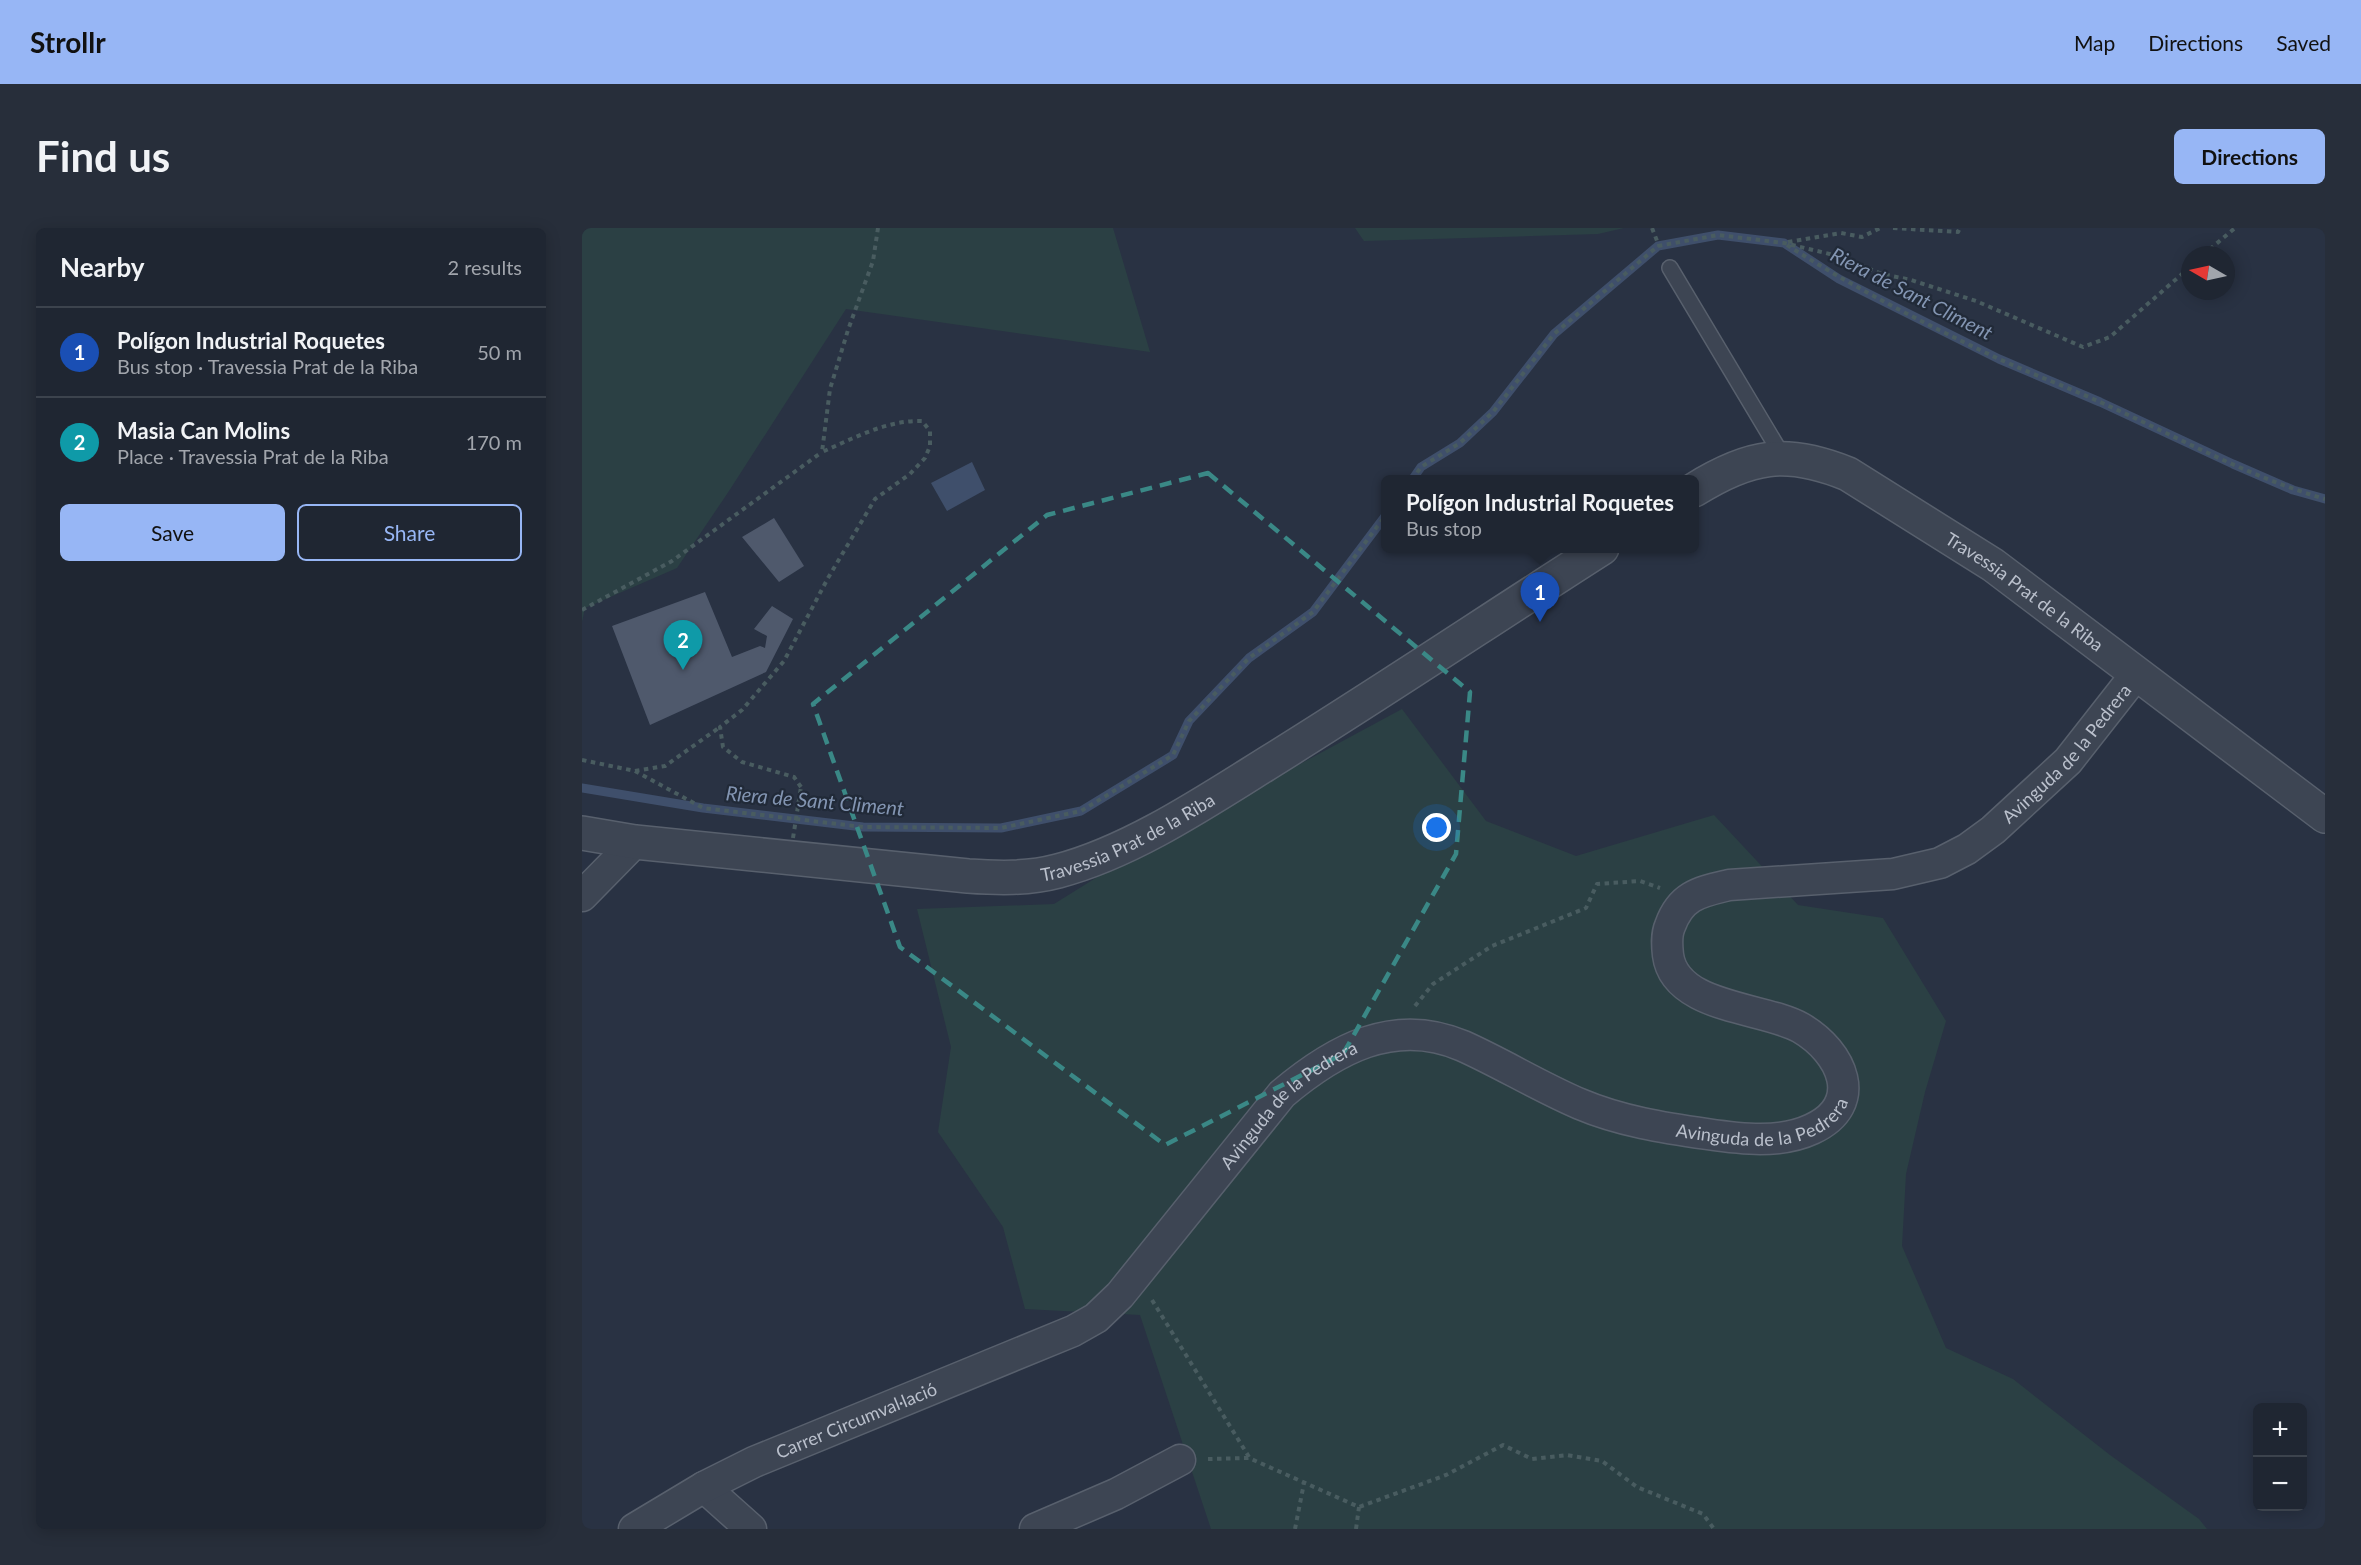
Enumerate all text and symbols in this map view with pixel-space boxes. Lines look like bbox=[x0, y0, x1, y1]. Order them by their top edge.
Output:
text: Strollr bbox=[30, 25, 106, 59]
text: Map bbox=[2074, 30, 2115, 55]
text: Directions bbox=[2148, 30, 2243, 55]
text: Saved bbox=[2276, 30, 2331, 55]
button: Directions bbox=[2174, 129, 2325, 184]
text: Find us bbox=[36, 131, 170, 181]
water label: Riera de Sant Climent bbox=[1827, 242, 1997, 344]
north arrow bbox=[2181, 246, 2235, 300]
text: Nearby bbox=[60, 251, 145, 283]
text: 2 results bbox=[447, 255, 522, 279]
text: Polígon Industrial Roquetes bbox=[117, 327, 385, 354]
text: 1 bbox=[74, 340, 85, 364]
text: 50 m bbox=[477, 340, 522, 364]
text: Bus stop · Travessia Prat de la Riba bbox=[117, 354, 418, 378]
text: Masia Can Molins bbox=[117, 417, 290, 444]
text: 2 bbox=[74, 430, 85, 454]
text: 170 m bbox=[466, 430, 522, 454]
text: Place · Travessia Prat de la Riba bbox=[117, 444, 389, 468]
popup bbox=[1381, 475, 1699, 553]
text: Polígon Industrial Roquetes bbox=[1406, 489, 1674, 516]
button: Save bbox=[60, 504, 285, 561]
button: Share bbox=[297, 504, 522, 561]
text: Bus stop bbox=[1406, 516, 1482, 540]
street label: Travessia Prat de la Riba bbox=[1942, 527, 2108, 656]
pin: 1 bbox=[1520, 572, 1560, 622]
pin: 2 bbox=[664, 620, 702, 670]
street label: Avinguda de la Pedrera bbox=[1997, 679, 2135, 827]
water label: Riera de Sant Climent bbox=[725, 780, 905, 820]
street label: Travessia Prat de la Riba bbox=[1039, 788, 1218, 886]
your location bbox=[1422, 813, 1451, 842]
street label: Avinguda de la Pedrera bbox=[1215, 1036, 1360, 1173]
street label: Avinguda de la Pedrera bbox=[1675, 1095, 1852, 1150]
street label: Carrer Circumval·lació bbox=[772, 1377, 940, 1463]
map controls bbox=[2253, 1403, 2307, 1511]
button: + bbox=[2253, 1403, 2307, 1457]
button: − bbox=[2253, 1457, 2307, 1511]

